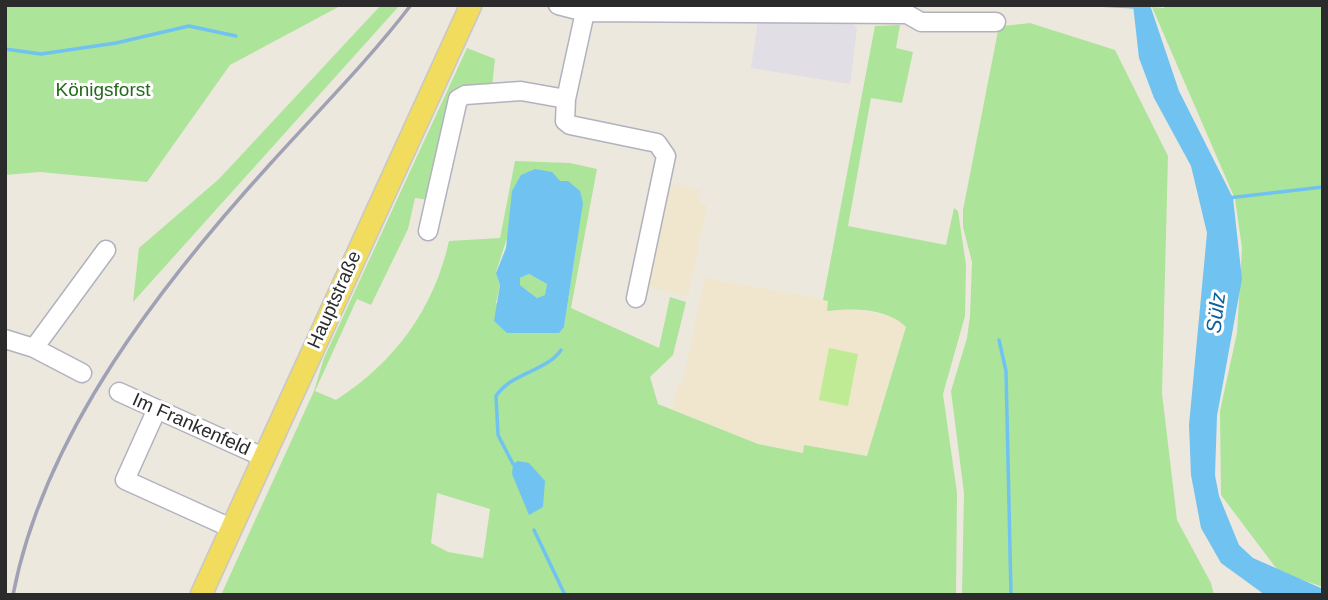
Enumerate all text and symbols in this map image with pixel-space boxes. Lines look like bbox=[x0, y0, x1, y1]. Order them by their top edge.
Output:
park label: Königsforst bbox=[55, 80, 151, 102]
street label: Hauptstraße bbox=[303, 248, 367, 352]
water label: Sülz bbox=[1202, 291, 1232, 335]
street label: Im Frankenfeld bbox=[128, 389, 254, 461]

